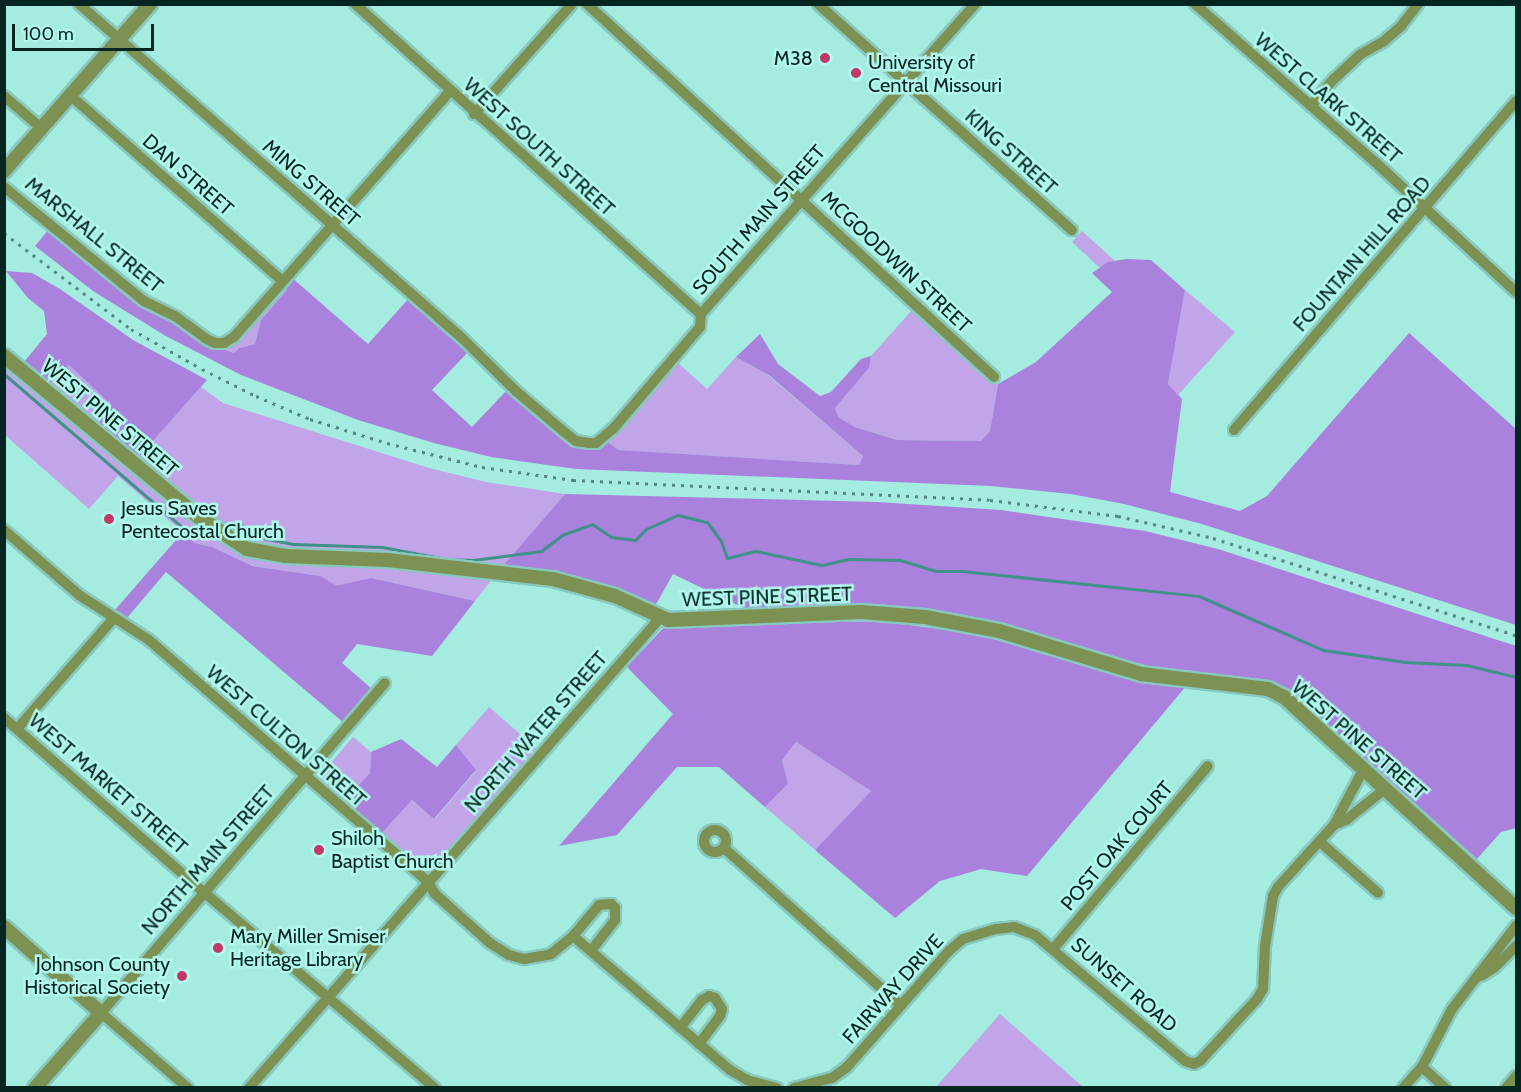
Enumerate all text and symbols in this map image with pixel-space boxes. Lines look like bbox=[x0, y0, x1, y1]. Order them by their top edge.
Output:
scale bar bbox=[15, 12, 158, 50]
text: 100 m bbox=[23, 23, 74, 45]
street label: WEST CLARK STREET bbox=[1250, 28, 1406, 168]
place label: M38 bbox=[774, 46, 813, 70]
place label: University of Central Missouri bbox=[868, 50, 1002, 97]
marker: M38 bbox=[818, 51, 832, 65]
marker: University of Central Missouri bbox=[849, 66, 863, 80]
street label: WEST SOUTH STREET bbox=[459, 73, 619, 221]
street label: KING STREET bbox=[960, 104, 1062, 200]
street label: DAN STREET bbox=[138, 129, 238, 221]
street label: MING STREET bbox=[258, 134, 364, 232]
street label: SOUTH MAIN STREET bbox=[688, 140, 830, 300]
street label: MARSHALL STREET bbox=[20, 172, 168, 298]
street label: FOUNTAIN HILL ROAD bbox=[1288, 172, 1436, 336]
street label: MCGOODWIN STREET bbox=[816, 186, 976, 338]
street label: WEST PINE STREET bbox=[37, 354, 183, 482]
place label: Jesus Saves Pentecostal Church bbox=[121, 496, 284, 543]
marker: Jesus Saves Pentecostal Church bbox=[102, 512, 116, 526]
street label: WEST PINE STREET bbox=[682, 582, 852, 612]
street label: NORTH WATER STREET bbox=[460, 647, 612, 817]
street label: WEST CULTON STREET bbox=[201, 660, 371, 812]
street label: WEST PINE STREET bbox=[1287, 675, 1431, 805]
street label: WEST MARKET STREET bbox=[24, 709, 192, 859]
street label: POST OAK COURT bbox=[1056, 776, 1178, 916]
street label: NORTH MAIN STREET bbox=[137, 780, 279, 940]
place label: Shiloh Baptist Church bbox=[331, 826, 454, 873]
marker: Shiloh Baptist Church bbox=[312, 843, 326, 857]
place label: Mary Miller Smiser Heritage Library bbox=[230, 924, 385, 971]
street label: FAIRWAY DRIVE bbox=[838, 929, 948, 1049]
street label: SUNSET ROAD bbox=[1066, 933, 1182, 1037]
marker: Mary Miller Smiser Heritage Library bbox=[211, 941, 225, 955]
place label: Johnson County Historical Society bbox=[24, 952, 170, 999]
marker: Johnson County Historical Society bbox=[175, 969, 189, 983]

